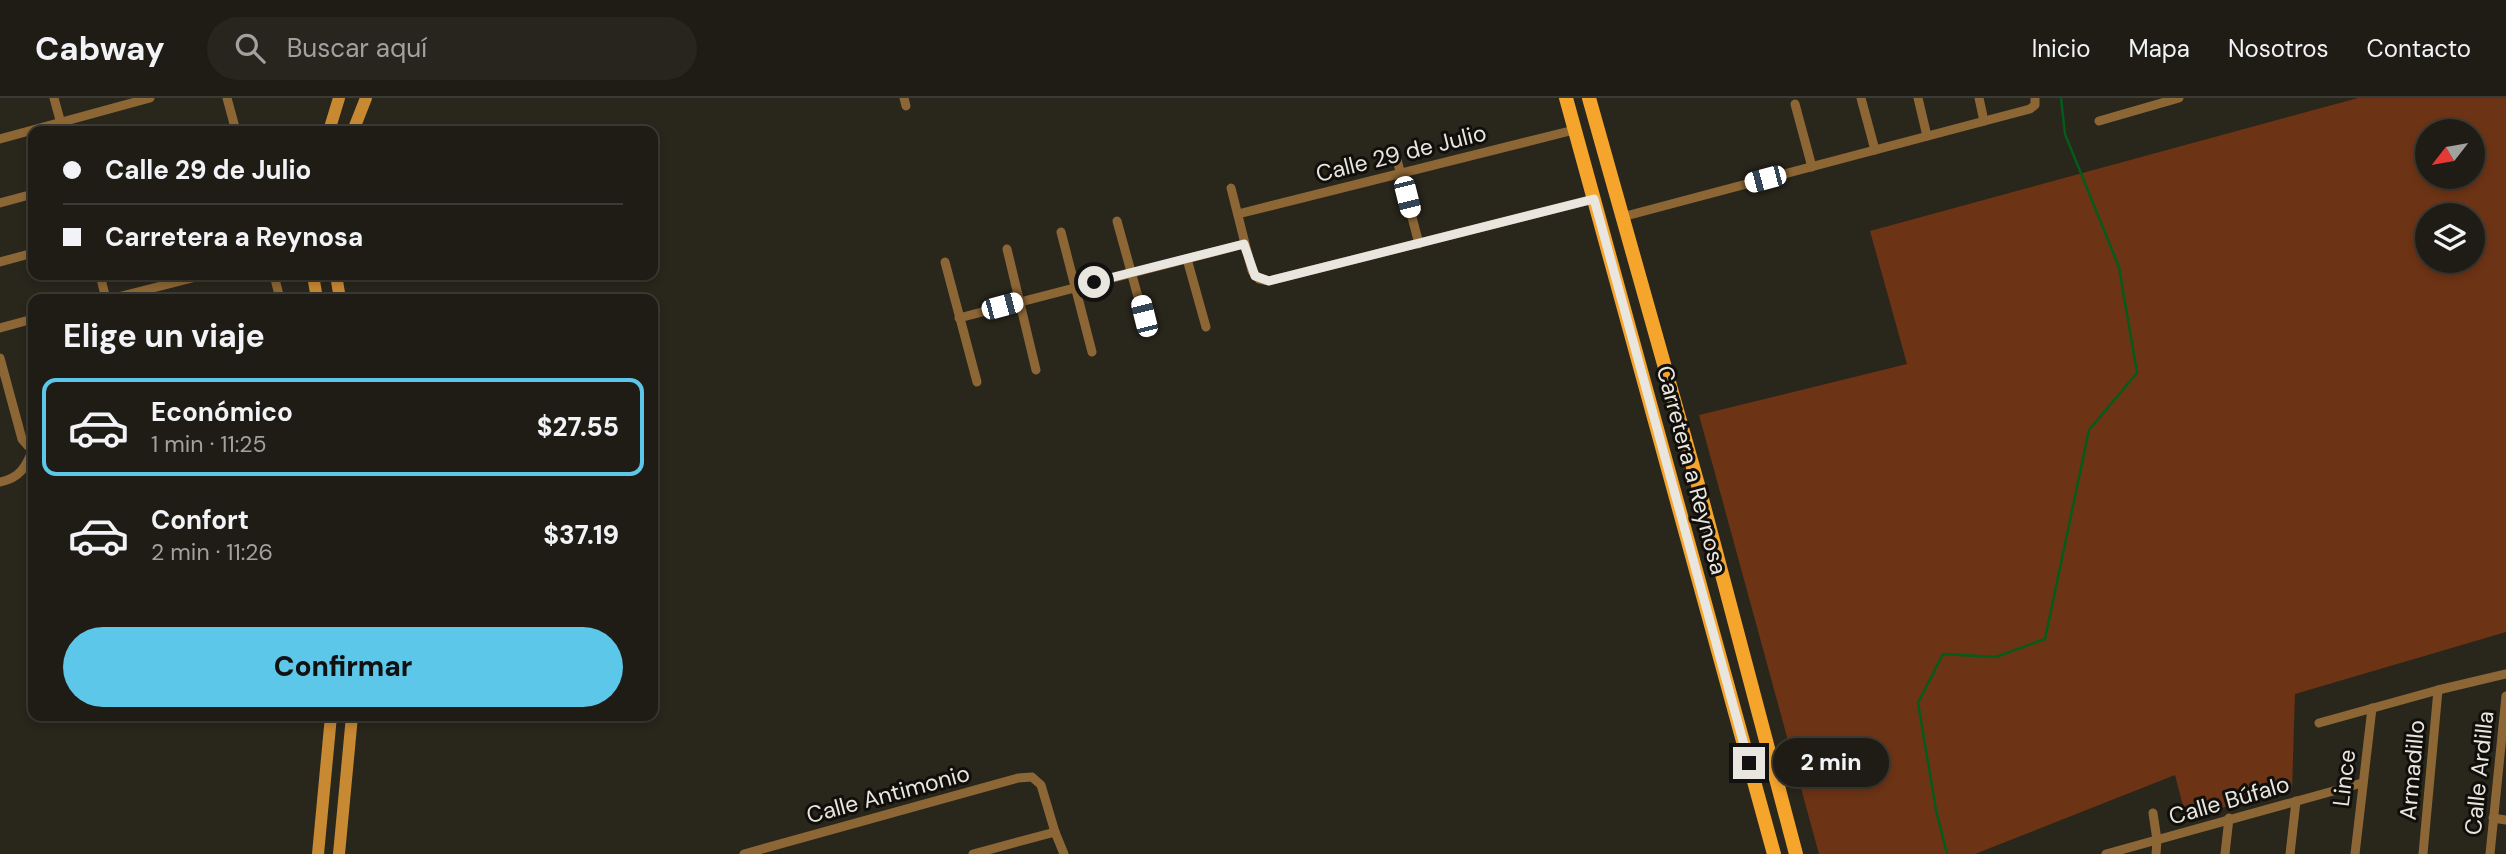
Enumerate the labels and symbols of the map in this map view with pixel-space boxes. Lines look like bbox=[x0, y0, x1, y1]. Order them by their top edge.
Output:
street label: Calle 29 de Julio bbox=[1313, 117, 1489, 189]
north arrow bbox=[2415, 119, 2485, 189]
car bbox=[1742, 163, 1789, 195]
car bbox=[1392, 174, 1423, 220]
route start bbox=[1078, 266, 1110, 298]
car bbox=[979, 290, 1026, 322]
car bbox=[1129, 293, 1160, 339]
street label: Carretera a Reynosa bbox=[1650, 362, 1734, 578]
street label: Calle Ardilla bbox=[2458, 710, 2500, 836]
street label: Armadillo bbox=[2393, 719, 2431, 821]
callout: 2 min bbox=[1774, 738, 1889, 788]
route end bbox=[1733, 747, 1765, 779]
street label: Lince bbox=[2326, 748, 2362, 808]
street label: Calle Antimonio bbox=[803, 758, 973, 830]
street label: Calle Búfalo bbox=[2165, 768, 2293, 832]

